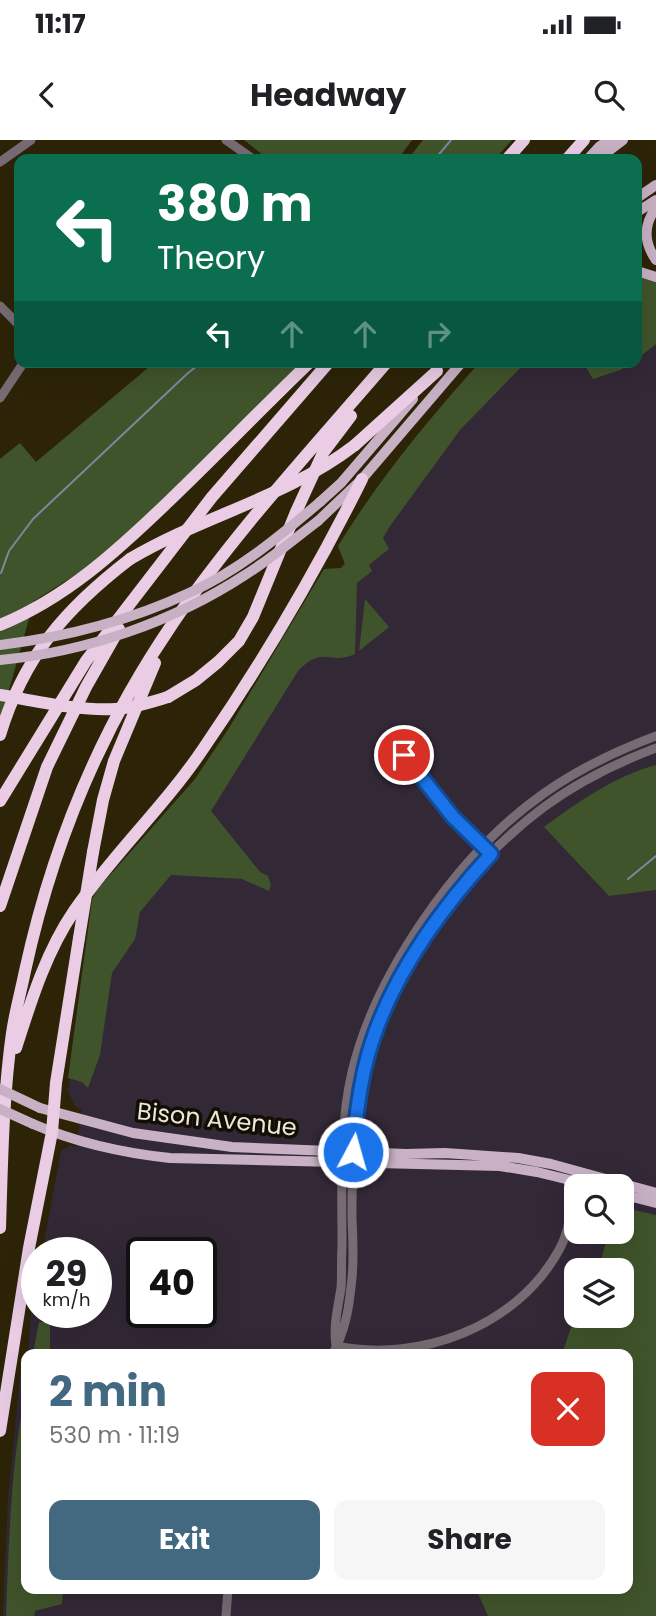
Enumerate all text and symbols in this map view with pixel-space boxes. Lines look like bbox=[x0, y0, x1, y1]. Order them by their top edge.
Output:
text: 11:17 bbox=[35, 6, 86, 42]
text: Headway bbox=[250, 72, 406, 117]
icon: back bbox=[28, 76, 66, 114]
icon: search bbox=[590, 76, 628, 114]
text: 380 m bbox=[157, 170, 313, 238]
icon: left bbox=[42, 182, 133, 273]
text: Theory bbox=[157, 235, 265, 280]
icon: left bbox=[200, 315, 238, 353]
icon: ahead bbox=[273, 315, 311, 353]
icon: ahead bbox=[346, 315, 384, 353]
icon: right bbox=[419, 315, 457, 353]
pin bbox=[374, 725, 434, 785]
icon: arrive bbox=[385, 736, 423, 774]
street label: Bison Avenue bbox=[136, 1094, 298, 1144]
position arrow bbox=[316, 1115, 390, 1189]
map controls bbox=[564, 1174, 634, 1328]
button: search bbox=[564, 1174, 634, 1244]
speed limit sign: 40 bbox=[126, 1237, 217, 1328]
text: 29 bbox=[46, 1249, 87, 1298]
button: layers bbox=[564, 1258, 634, 1328]
text: km/h bbox=[43, 1287, 90, 1312]
text: 2 min bbox=[49, 1362, 167, 1421]
button: close bbox=[531, 1372, 605, 1446]
text: 530 m · 11:19 bbox=[49, 1419, 180, 1451]
button: Exit bbox=[49, 1500, 320, 1580]
button: Share bbox=[334, 1500, 605, 1580]

